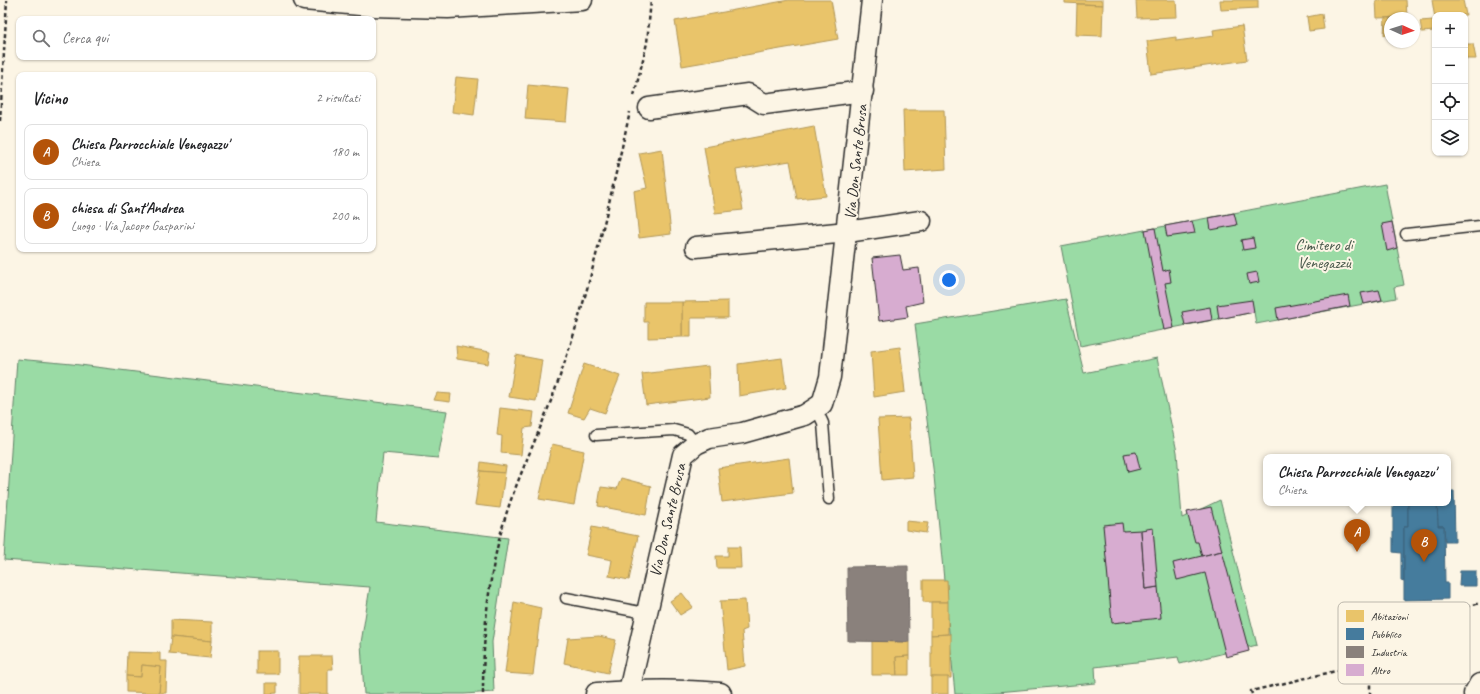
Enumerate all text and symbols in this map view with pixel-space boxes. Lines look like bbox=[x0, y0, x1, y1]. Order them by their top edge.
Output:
north arrow bbox=[1384, 12, 1420, 48]
map controls bbox=[1432, 12, 1468, 156]
button: + bbox=[1432, 12, 1468, 48]
search box bbox=[16, 16, 376, 60]
icon: search bbox=[30, 27, 52, 49]
text: Cerca qui bbox=[62, 29, 108, 48]
button: − bbox=[1432, 48, 1468, 84]
button: locate bbox=[1432, 84, 1468, 120]
text: Vicino bbox=[32, 88, 67, 109]
text: 2 risultati bbox=[316, 90, 360, 106]
street label: Via Don Sante Brusa bbox=[840, 103, 872, 221]
button: layers bbox=[1432, 120, 1468, 156]
text: Chiesa Parrocchiale Venegazzu' bbox=[71, 135, 229, 154]
text: A bbox=[43, 144, 49, 160]
text: 180 m bbox=[331, 144, 359, 160]
text: Chiesa bbox=[71, 154, 100, 170]
text: chiesa di Sant'Andrea bbox=[71, 199, 183, 218]
text: B bbox=[43, 208, 49, 224]
text: 200 m bbox=[331, 208, 359, 224]
text: Luogo · Via Jacopo Gasparini bbox=[71, 218, 194, 234]
park label: Cimitero di Venegazzù bbox=[1295, 235, 1355, 273]
your location bbox=[939, 270, 959, 290]
popup bbox=[1263, 454, 1451, 506]
street label: Via Don Sante Brusa bbox=[645, 461, 691, 579]
text: Chiesa Parrocchiale Venegazzu' bbox=[1278, 463, 1436, 482]
text: Chiesa bbox=[1278, 482, 1307, 498]
pin: A bbox=[1344, 519, 1370, 552]
pin: B bbox=[1411, 529, 1437, 562]
legend bbox=[1338, 602, 1470, 684]
text: Abitazioni bbox=[1371, 609, 1410, 623]
text: Pubblico bbox=[1371, 627, 1402, 641]
text: Industria bbox=[1371, 645, 1408, 659]
text: Altro bbox=[1371, 663, 1391, 677]

